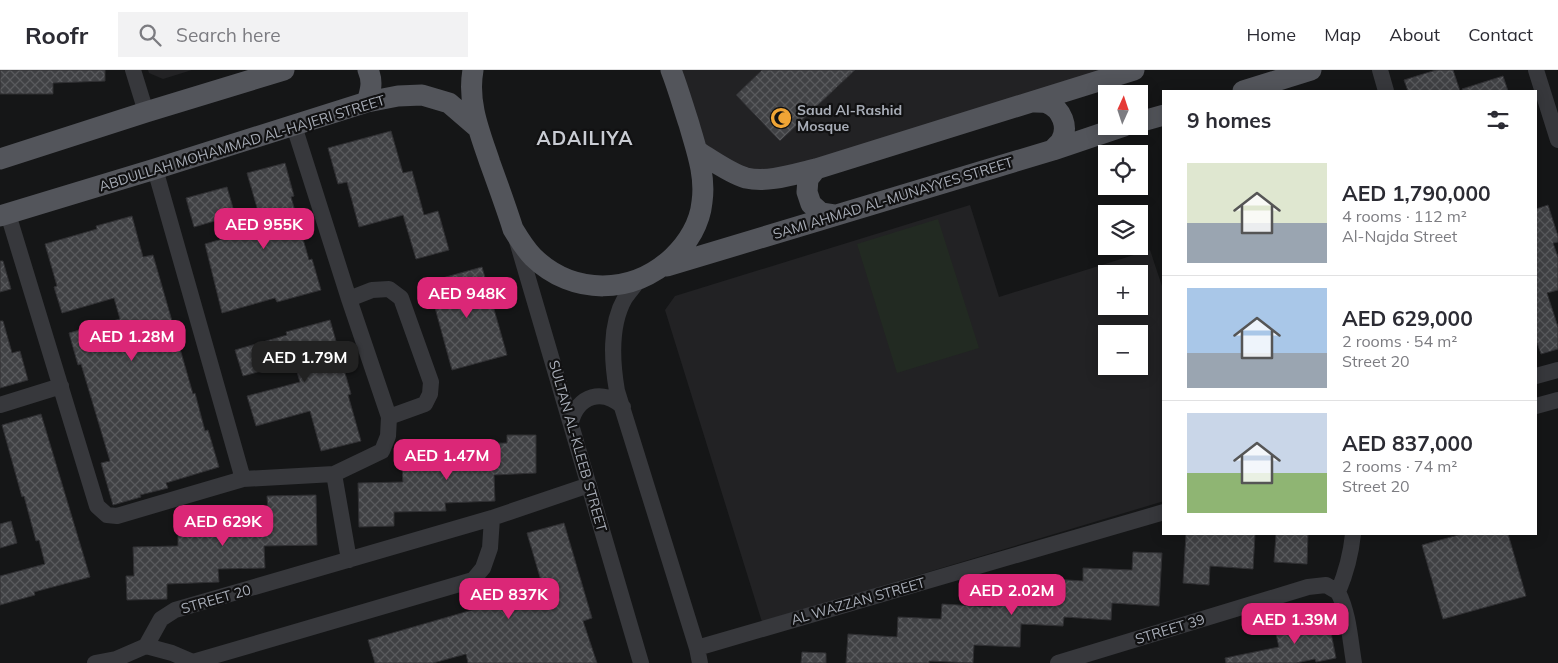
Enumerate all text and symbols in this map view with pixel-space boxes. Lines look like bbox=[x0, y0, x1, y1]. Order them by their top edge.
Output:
search box bbox=[118, 12, 468, 57]
text: Roofr bbox=[25, 20, 88, 50]
icon: search bbox=[136, 21, 164, 49]
text: Search here bbox=[176, 23, 281, 47]
text: Home bbox=[1246, 23, 1296, 46]
text: Map bbox=[1324, 23, 1361, 46]
text: About bbox=[1389, 23, 1440, 46]
text: Contact bbox=[1468, 23, 1533, 46]
north arrow bbox=[1098, 85, 1148, 135]
map controls bbox=[1098, 85, 1148, 375]
street label: ABDULLAH MOHAMMAD AL-HAJERI STREET bbox=[97, 91, 388, 195]
place label: Saud Al-Rashid Mosque bbox=[797, 101, 902, 135]
mosque icon: Saud Al-Rashid Mosque bbox=[769, 106, 793, 130]
icon: filters bbox=[1484, 106, 1512, 134]
text: 9 homes bbox=[1187, 107, 1271, 133]
district label: ADAILIYA bbox=[536, 126, 634, 150]
button: locate bbox=[1098, 145, 1148, 195]
street label: SAMI AHMAD AL-MUNAYYES STREET bbox=[771, 153, 1016, 243]
text: AED 1,790,000 bbox=[1342, 180, 1491, 206]
icon: home bbox=[1227, 183, 1287, 243]
button: layers bbox=[1098, 205, 1148, 255]
text: 4 rooms · 112 m² bbox=[1342, 206, 1467, 226]
pin: AED 955K bbox=[212, 208, 316, 250]
text: AED 955K bbox=[225, 214, 303, 234]
text: Al-Najda Street bbox=[1342, 226, 1457, 246]
button: + bbox=[1098, 265, 1148, 315]
pin: AED 948K bbox=[415, 276, 519, 319]
text: AED 948K bbox=[428, 283, 506, 303]
text: AED 629,000 bbox=[1342, 305, 1473, 331]
icon: home bbox=[1227, 308, 1287, 368]
pin: AED 1.28M bbox=[75, 320, 189, 362]
button: − bbox=[1098, 325, 1148, 375]
text: AED 1.28M bbox=[90, 326, 174, 346]
text: 2 rooms · 54 m² bbox=[1342, 331, 1457, 351]
pin: AED 1.79M bbox=[248, 340, 362, 383]
text: AED 1.79M bbox=[263, 347, 347, 367]
text: Street 20 bbox=[1342, 351, 1410, 371]
street label: SULTAN AL-KLEEB STREET bbox=[545, 358, 611, 534]
text: AED 837,000 bbox=[1342, 430, 1473, 456]
icon: home bbox=[1227, 433, 1287, 493]
pin: AED 1.47M bbox=[390, 438, 504, 481]
text: AED 1.47M bbox=[405, 445, 489, 465]
text: 2 rooms · 74 m² bbox=[1342, 456, 1457, 476]
text: Street 20 bbox=[1342, 476, 1410, 496]
pin: AED 629K bbox=[171, 504, 275, 547]
text: AED 629K bbox=[184, 511, 262, 531]
street label: AL WAZZAN STREET bbox=[789, 573, 928, 629]
pin: AED 2.02M bbox=[955, 574, 1069, 616]
pin: AED 837K bbox=[457, 578, 561, 620]
street label: STREET 20 bbox=[179, 580, 253, 618]
text: AED 2.02M bbox=[970, 580, 1054, 600]
text: AED 837K bbox=[470, 584, 548, 604]
pin: AED 1.39M bbox=[1238, 602, 1352, 645]
text: AED 1.39M bbox=[1253, 609, 1337, 629]
street label: STREET 39 bbox=[1133, 610, 1207, 648]

